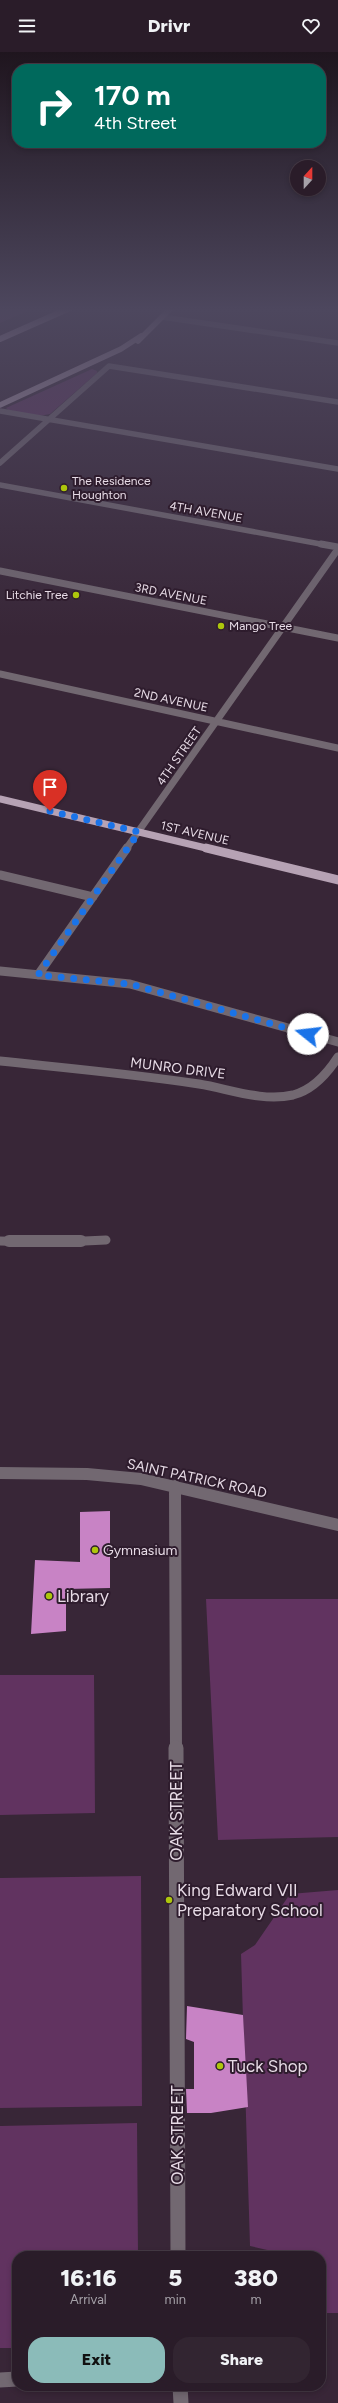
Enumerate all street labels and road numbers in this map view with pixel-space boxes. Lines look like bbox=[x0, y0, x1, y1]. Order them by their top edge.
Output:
street label: 4TH AVENUE bbox=[168, 499, 244, 525]
street label: 3RD AVENUE bbox=[134, 580, 208, 608]
street label: 2ND AVENUE bbox=[133, 685, 209, 715]
street label: 4TH STREET bbox=[154, 724, 205, 788]
street label: 1ST AVENUE bbox=[159, 818, 231, 848]
street label: MUNRO DRIVE bbox=[129, 1054, 227, 1083]
street label: SAINT PATRICK ROAD bbox=[125, 1455, 268, 1502]
street label: OAK STREET bbox=[166, 1761, 186, 1861]
street label: OAK STREET bbox=[167, 2085, 187, 2185]

